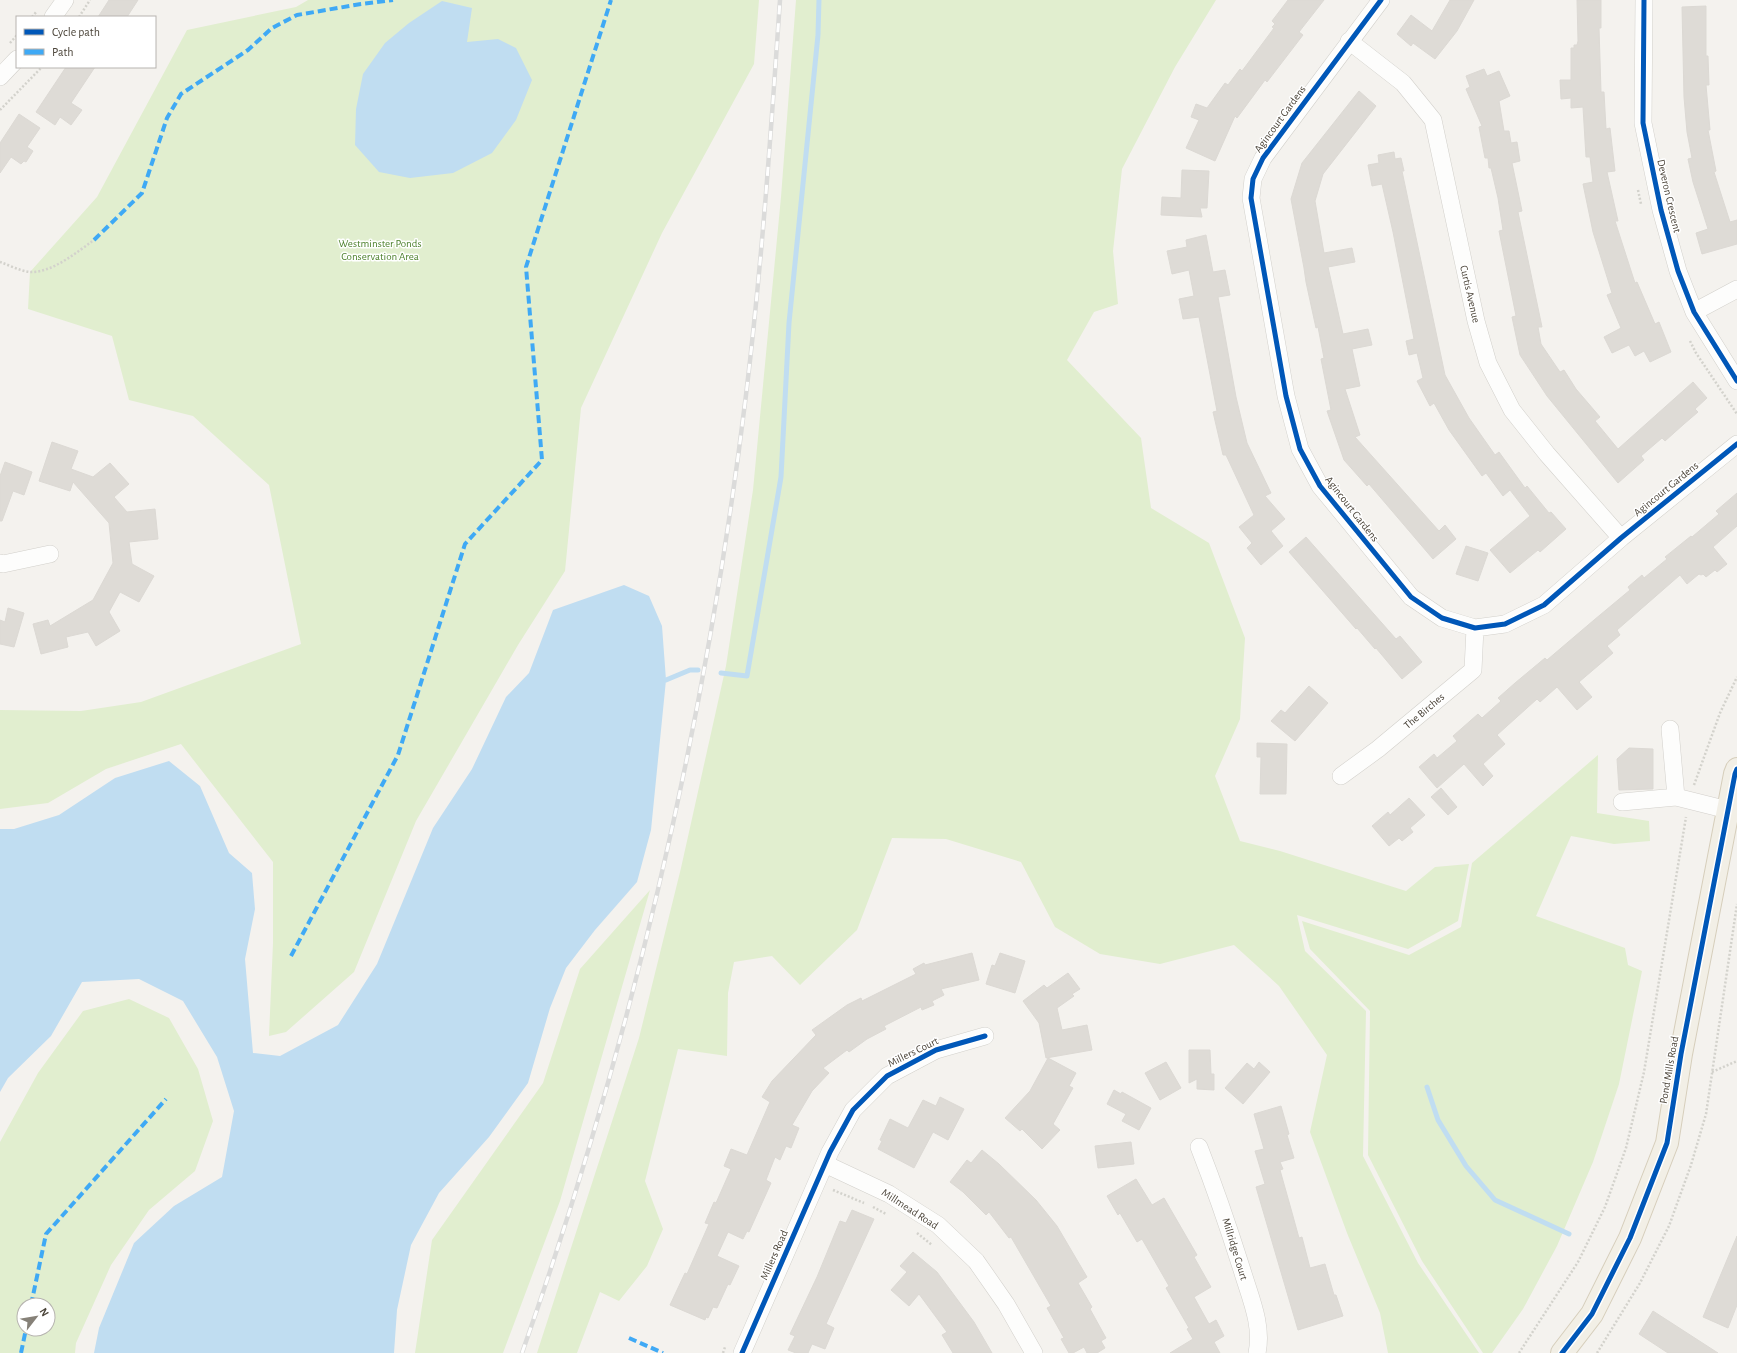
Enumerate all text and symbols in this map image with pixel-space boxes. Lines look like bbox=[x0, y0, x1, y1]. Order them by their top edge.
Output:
legend bbox=[16, 16, 156, 68]
text: Cycle path bbox=[52, 26, 100, 39]
text: Path bbox=[52, 46, 74, 58]
street label: Agincourt Gardens bbox=[1252, 84, 1308, 154]
street label: Deveron Crescent bbox=[1655, 158, 1683, 234]
park label: Westminster Ponds Conservation Area bbox=[339, 238, 421, 262]
street label: Curtis Avenue bbox=[1458, 264, 1482, 324]
street label: Agincourt Gardens bbox=[1632, 460, 1700, 518]
street label: Agincourt Gardens bbox=[1323, 474, 1381, 544]
street label: The Birches bbox=[1402, 691, 1446, 731]
street label: Millers Court bbox=[886, 1035, 940, 1069]
street label: Pond Mills Road bbox=[1658, 1035, 1680, 1105]
street label: Millmead Road bbox=[880, 1187, 941, 1232]
street label: Millridge Court bbox=[1220, 1217, 1250, 1282]
street label: Millers Road bbox=[758, 1228, 790, 1282]
north arrow bbox=[16, 1297, 56, 1337]
text: N bbox=[37, 1306, 51, 1318]

